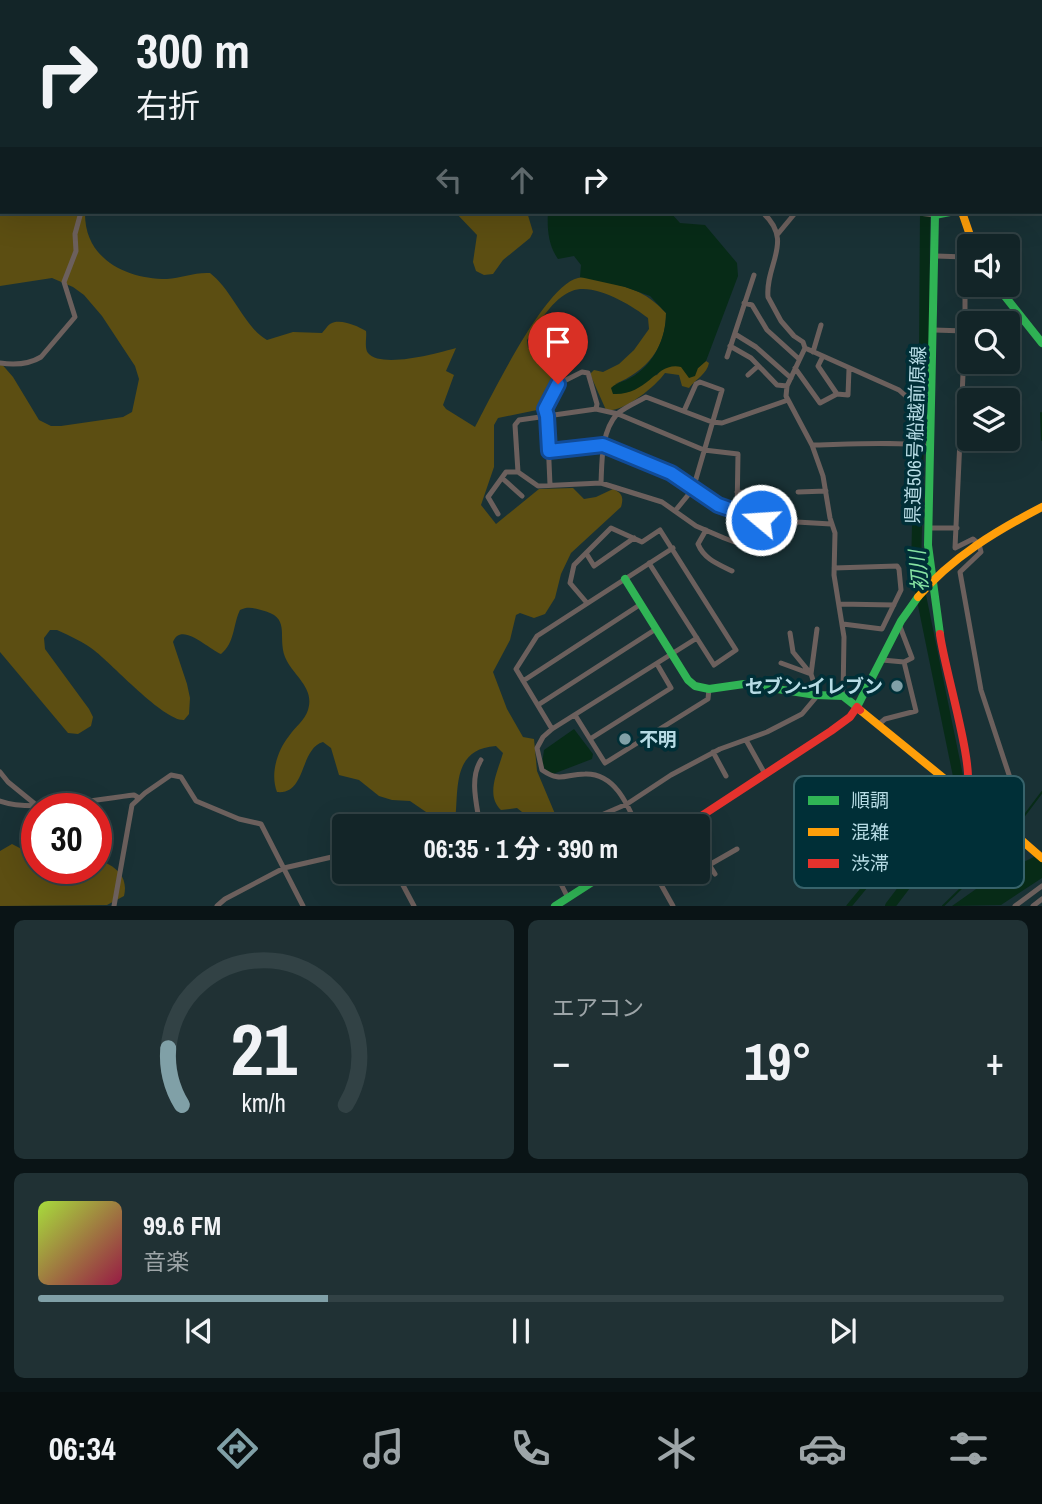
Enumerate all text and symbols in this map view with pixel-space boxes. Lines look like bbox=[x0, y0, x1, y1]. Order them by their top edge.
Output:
text: 300 m bbox=[136, 17, 250, 83]
icon: right bbox=[21, 28, 112, 119]
text: 右折 bbox=[136, 84, 200, 127]
icon: left bbox=[430, 161, 468, 199]
icon: ahead bbox=[503, 161, 541, 199]
icon: right bbox=[576, 161, 614, 199]
map controls bbox=[957, 234, 1020, 451]
button: sound bbox=[957, 234, 1020, 297]
button: search bbox=[957, 311, 1020, 374]
pin bbox=[528, 312, 588, 384]
icon: arrive bbox=[539, 323, 577, 361]
street label: 県道506号船越前原線 bbox=[899, 346, 931, 524]
button: layers bbox=[957, 388, 1020, 451]
position arrow bbox=[724, 483, 798, 557]
water label: 初川 bbox=[902, 547, 935, 593]
place label: セブン-イレブン bbox=[745, 673, 883, 699]
marker: セブン-イレブン bbox=[889, 678, 905, 694]
place label: 不明 bbox=[639, 726, 677, 752]
marker: 不明 bbox=[617, 731, 633, 747]
legend bbox=[794, 776, 1024, 888]
text: 順調 bbox=[851, 787, 889, 813]
speed limit sign: 30 bbox=[21, 793, 112, 884]
text: 混雑 bbox=[851, 819, 889, 845]
text: 06:35 · 1 分 · 390 m bbox=[424, 831, 618, 866]
text: 渋滞 bbox=[851, 850, 889, 876]
text: エアコン bbox=[552, 992, 644, 1023]
text: 21 bbox=[231, 1001, 298, 1099]
text: 19° bbox=[744, 1026, 812, 1096]
text: − bbox=[552, 1036, 570, 1087]
text: + bbox=[986, 1036, 1004, 1087]
text: km/h bbox=[242, 1086, 286, 1120]
text: 99.6 FM bbox=[143, 1208, 221, 1243]
text: 音楽 bbox=[143, 1246, 189, 1277]
icon: previous bbox=[180, 1312, 218, 1350]
icon: pause bbox=[502, 1312, 540, 1350]
icon: next bbox=[824, 1312, 862, 1350]
icon: directions bbox=[213, 1424, 262, 1473]
icon: music bbox=[359, 1424, 408, 1473]
icon: phone bbox=[506, 1424, 555, 1473]
icon: climate bbox=[652, 1424, 701, 1473]
icon: car bbox=[798, 1424, 847, 1473]
icon: filters bbox=[944, 1424, 993, 1473]
text: 06:34 bbox=[49, 1427, 116, 1470]

